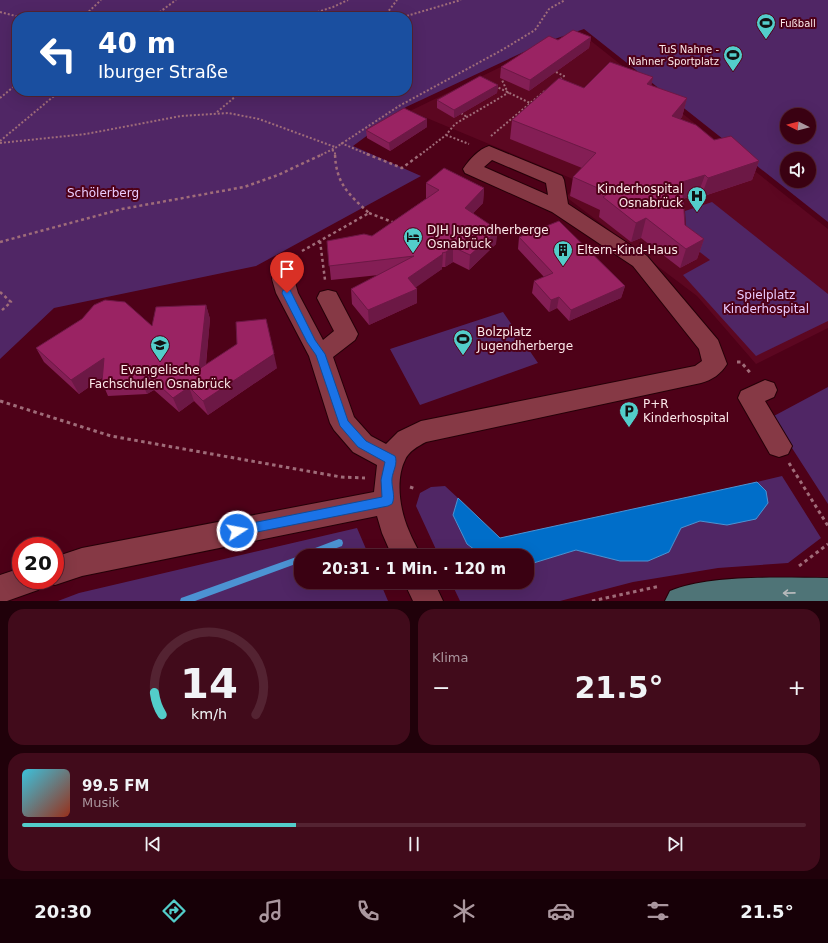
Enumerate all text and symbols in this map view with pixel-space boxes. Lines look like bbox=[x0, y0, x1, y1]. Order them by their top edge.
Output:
sports icon: Fußball bbox=[755, 12, 777, 40]
place label: Fußball bbox=[780, 18, 816, 29]
text: 40 m bbox=[98, 27, 176, 60]
icon: left bbox=[32, 28, 84, 80]
place label: TuS Nahne - Nahner Sportplatz bbox=[628, 44, 719, 67]
sports icon: TuS Nahne - Nahner Sportplatz bbox=[722, 44, 744, 72]
text: Iburger Straße bbox=[98, 61, 228, 82]
north arrow bbox=[780, 108, 816, 144]
map controls bbox=[780, 108, 816, 188]
button: sound bbox=[780, 152, 816, 188]
place label: Kinderhospital Osnabrück bbox=[597, 182, 683, 210]
hospital icon: Kinderhospital Osnabrück bbox=[686, 185, 708, 213]
park label: Schölerberg bbox=[67, 186, 139, 200]
place label: DJH Jugendherberge Osnabrück bbox=[427, 223, 549, 251]
hotel icon: DJH Jugendherberge Osnabrück bbox=[402, 226, 424, 254]
building icon: Eltern-Kind-Haus bbox=[552, 239, 574, 267]
place label: Eltern-Kind-Haus bbox=[577, 243, 678, 257]
pin bbox=[270, 252, 304, 293]
icon: arrive bbox=[276, 258, 298, 280]
park label: Spielplatz Kinderhospital bbox=[723, 288, 809, 316]
place label: Bolzplatz Jugendherberge bbox=[476, 325, 573, 353]
sports icon: Bolzplatz Jugendherberge bbox=[452, 328, 474, 356]
school or university icon: Evangelische Fachschulen Osnabrück bbox=[149, 334, 171, 362]
place label: Evangelische Fachschulen Osnabrück bbox=[89, 363, 231, 391]
place label: P+R Kinderhospital bbox=[643, 397, 729, 425]
parking icon: P+R Kinderhospital bbox=[618, 400, 640, 428]
position arrow bbox=[216, 510, 258, 552]
speed limit sign: 20 bbox=[12, 537, 64, 589]
text: 20:31 · 1 Min. · 120 m bbox=[322, 560, 506, 578]
one-way arrow bbox=[783, 589, 796, 597]
text: Klima bbox=[432, 650, 468, 665]
text: 14 bbox=[180, 659, 238, 708]
text: 21.5° bbox=[574, 670, 664, 705]
text: − bbox=[432, 675, 450, 700]
text: + bbox=[788, 675, 806, 700]
text: km/h bbox=[191, 706, 227, 722]
text: 99.5 FM bbox=[82, 777, 149, 795]
text: Musik bbox=[82, 795, 119, 810]
icon: previous bbox=[142, 833, 164, 855]
icon: pause bbox=[403, 833, 425, 855]
icon: next bbox=[664, 833, 686, 855]
icon: directions bbox=[160, 897, 188, 925]
icon: music bbox=[257, 897, 285, 925]
icon: phone bbox=[354, 897, 382, 925]
icon: climate bbox=[450, 897, 478, 925]
icon: car bbox=[547, 897, 575, 925]
icon: filters bbox=[644, 897, 672, 925]
text: 20:30 bbox=[34, 901, 92, 922]
text: 21.5° bbox=[740, 901, 794, 922]

